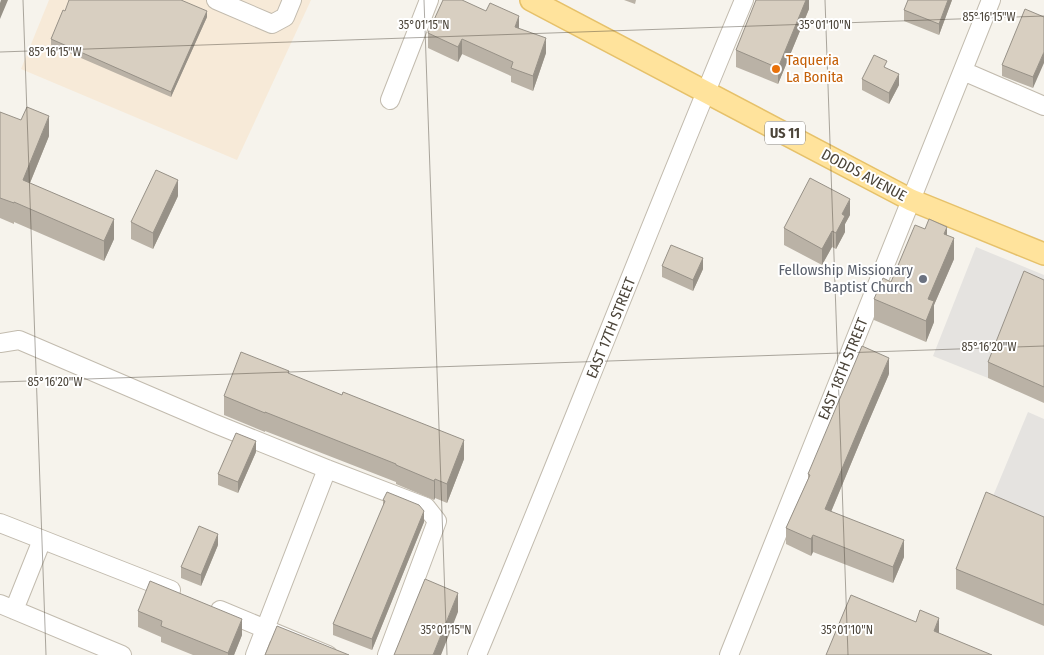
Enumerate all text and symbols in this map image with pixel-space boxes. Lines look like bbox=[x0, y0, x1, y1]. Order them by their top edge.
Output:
text: 85°16'15"W bbox=[962, 10, 1016, 24]
text: 35°01'15"N bbox=[398, 18, 450, 32]
text: 35°01'10"N bbox=[799, 18, 851, 32]
text: 85°16'15"W bbox=[28, 45, 82, 59]
place label: Taqueria La Bonita bbox=[786, 51, 843, 86]
marker: Taqueria La Bonita bbox=[770, 63, 782, 75]
road number: US 11 bbox=[765, 122, 805, 144]
street label: DODDS AVENUE bbox=[818, 145, 910, 205]
place label: Fellowship Missionary Baptist Church bbox=[778, 261, 913, 296]
marker: Fellowship Missionary Baptist Church bbox=[917, 273, 929, 285]
street label: EAST 17TH STREET bbox=[583, 275, 639, 381]
street label: EAST 18TH STREET bbox=[814, 315, 872, 423]
text: 85°16'20"W bbox=[962, 340, 1016, 354]
text: 85°16'20"W bbox=[28, 375, 82, 389]
text: 35°01'15"N bbox=[420, 623, 472, 637]
text: 35°01'10"N bbox=[821, 623, 873, 637]

